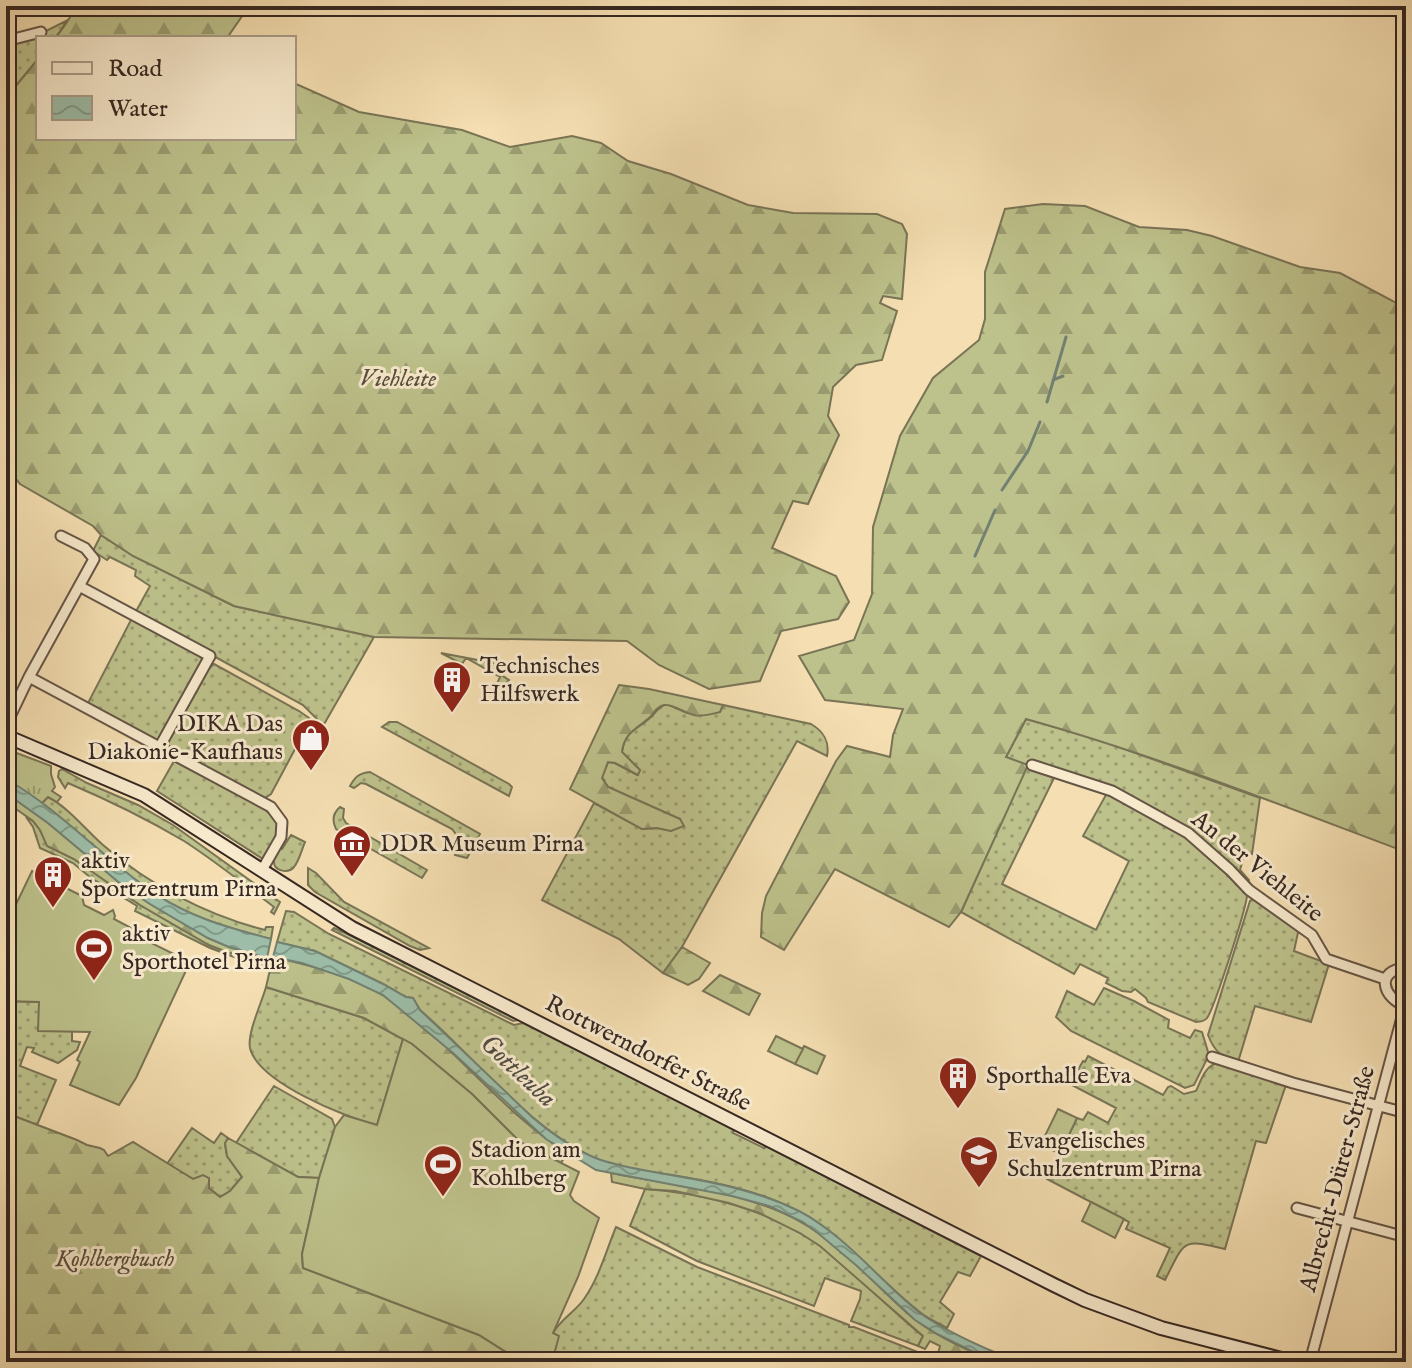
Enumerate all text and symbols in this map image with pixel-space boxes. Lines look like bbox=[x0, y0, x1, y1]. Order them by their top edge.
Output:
legend bbox=[36, 36, 296, 140]
text: Road bbox=[108, 54, 162, 85]
text: Water bbox=[108, 94, 168, 125]
park label: Viehleite bbox=[360, 364, 436, 395]
place label: Technisches Hilfswerk bbox=[480, 651, 600, 710]
building icon: Technisches Hilfswerk bbox=[431, 659, 473, 714]
place label: DIKA Das Diakonie-Kaufhaus bbox=[87, 709, 283, 768]
shop icon: DIKA Das Diakonie-Kaufhaus bbox=[290, 717, 332, 772]
street label: An der Viehleite bbox=[1184, 804, 1329, 930]
museum icon: DDR Museum Pirna bbox=[331, 823, 373, 878]
place label: DDR Museum Pirna bbox=[380, 829, 585, 860]
place label: aktiv Sportzentrum Pirna bbox=[81, 846, 277, 905]
building icon: aktiv Sportzentrum Pirna bbox=[32, 854, 74, 909]
place label: aktiv Sporthotel Pirna bbox=[122, 919, 287, 978]
sports icon: aktiv Sporthotel Pirna bbox=[73, 927, 115, 982]
street label: Rottwerndorfer Straße bbox=[540, 989, 756, 1119]
water label: Gottleuba bbox=[473, 1027, 563, 1115]
building icon: Sporthalle Eva bbox=[937, 1055, 979, 1110]
place label: Sporthalle Eva bbox=[986, 1061, 1132, 1092]
street label: Albrecht-Dürer-Straße bbox=[1293, 1063, 1383, 1296]
place label: Evangelisches Schulzentrum Pirna bbox=[1007, 1126, 1202, 1185]
school or university icon: Evangelisches Schulzentrum Pirna bbox=[958, 1134, 1000, 1189]
place label: Stadion am Kohlberg bbox=[471, 1135, 581, 1194]
sports icon: Stadion am Kohlberg bbox=[422, 1143, 464, 1198]
park label: Kohlbergbusch bbox=[55, 1244, 174, 1275]

